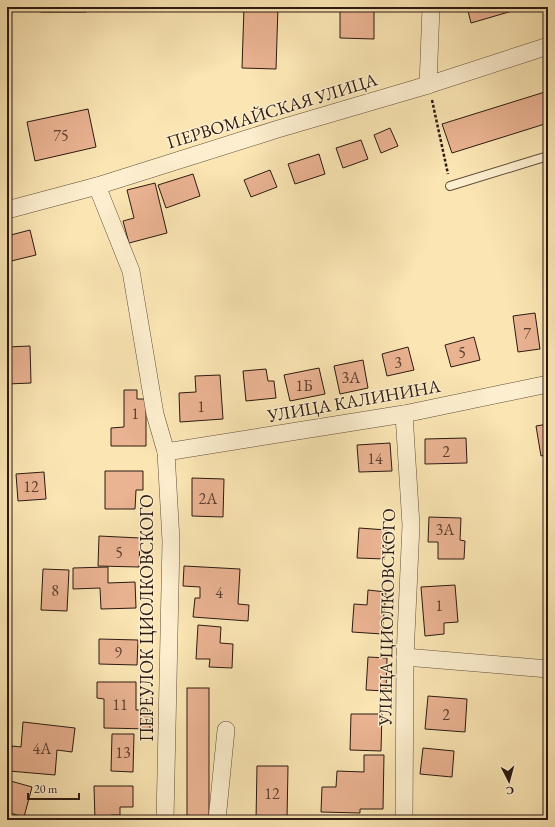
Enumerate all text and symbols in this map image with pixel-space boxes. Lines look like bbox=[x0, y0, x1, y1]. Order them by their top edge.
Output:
street label: ПЕРВОМАЙСКАЯ УЛИЦА bbox=[164, 67, 381, 154]
house number: 75 bbox=[53, 125, 69, 146]
house number: 7 bbox=[523, 323, 531, 344]
house number: 5 bbox=[458, 342, 466, 363]
house number: 3 bbox=[394, 352, 402, 373]
house number: 3А bbox=[342, 367, 361, 388]
street label: УЛИЦА КАЛИНИНА bbox=[265, 374, 443, 427]
house number: 1Б bbox=[295, 375, 313, 396]
house number: 1 bbox=[197, 396, 205, 417]
house number: 1 bbox=[131, 403, 139, 424]
house number: 2 bbox=[442, 441, 450, 462]
house number: 14 bbox=[367, 448, 383, 469]
house number: 12 bbox=[23, 476, 39, 497]
house number: 2А bbox=[199, 488, 218, 509]
street label: ПЕРЕУЛОК ЦИОЛКОВСКОГО bbox=[135, 494, 158, 742]
street label: УЛИЦА ЦИОЛКОВСКОГО bbox=[373, 508, 400, 727]
house number: 3А bbox=[436, 519, 455, 540]
house number: 5 bbox=[115, 542, 123, 563]
house number: 8 bbox=[51, 580, 59, 601]
house number: 4 bbox=[215, 582, 223, 603]
house number: 1 bbox=[435, 595, 443, 616]
house number: 9 bbox=[114, 642, 122, 663]
house number: 11 bbox=[112, 694, 128, 715]
house number: 2 bbox=[442, 704, 450, 725]
house number: 4А bbox=[33, 738, 52, 759]
house number: 13 bbox=[115, 742, 131, 763]
north arrow bbox=[489, 761, 529, 801]
scale bar bbox=[28, 775, 79, 801]
text: 20 m bbox=[34, 781, 58, 797]
house number: 12 bbox=[264, 783, 280, 804]
text: С bbox=[505, 784, 515, 798]

